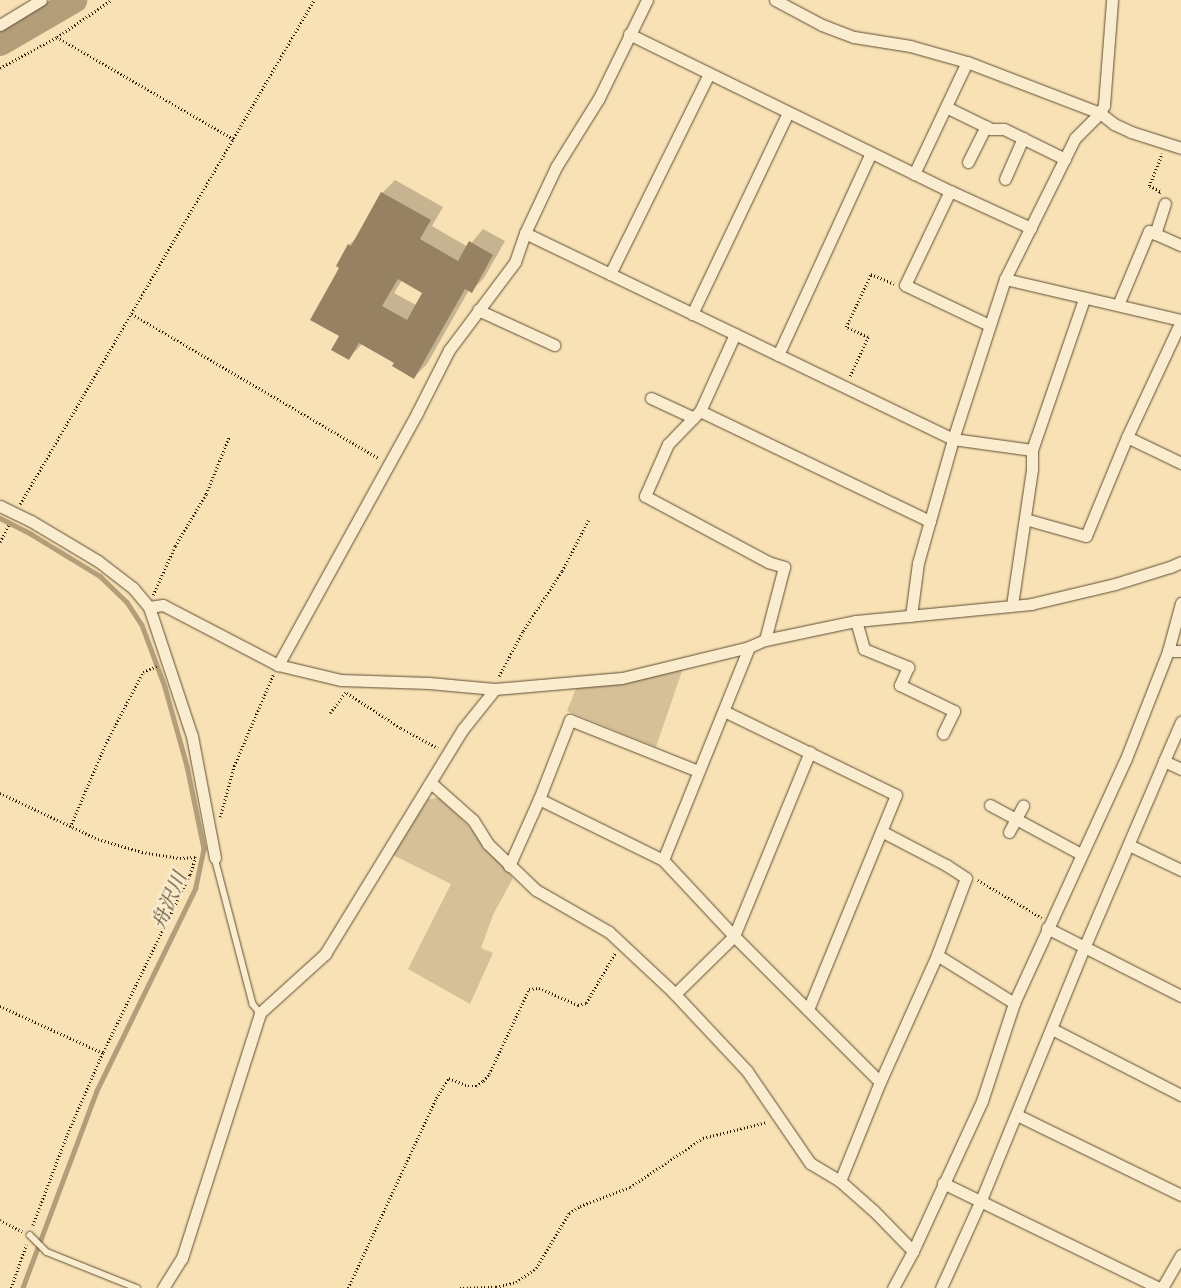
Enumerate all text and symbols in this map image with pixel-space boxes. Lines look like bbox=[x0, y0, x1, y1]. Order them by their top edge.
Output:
water label: 舟沢川 bbox=[147, 869, 193, 933]

